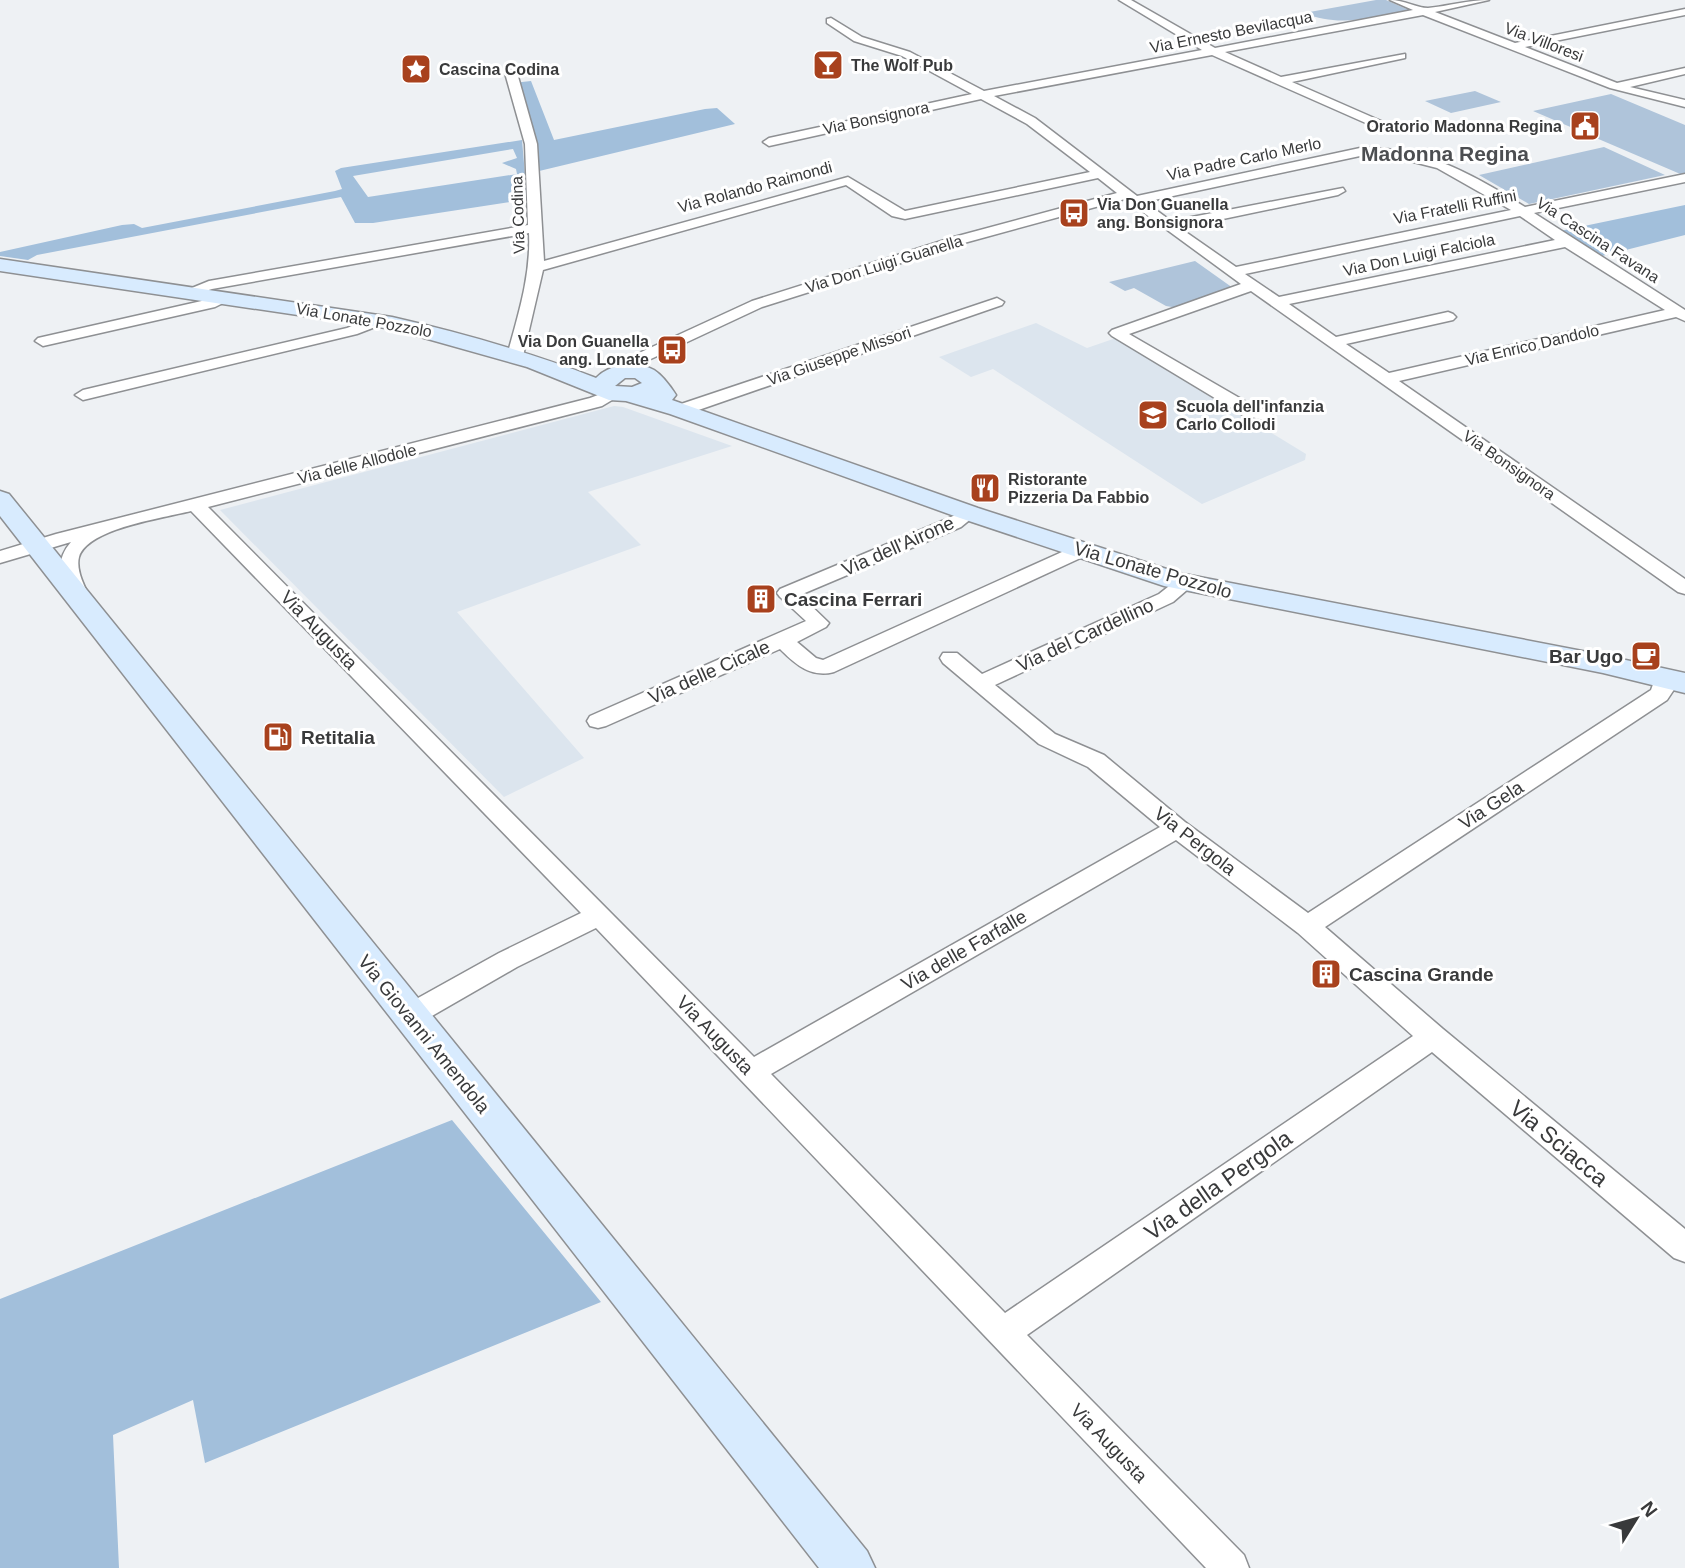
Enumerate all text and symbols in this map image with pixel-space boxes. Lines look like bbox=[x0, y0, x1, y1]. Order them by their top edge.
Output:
street label: Via Ernesto Bevilacqua bbox=[1148, 8, 1314, 56]
street label: Via Villoresi bbox=[1502, 19, 1586, 65]
bar icon: The Wolf Pub bbox=[811, 48, 845, 82]
place icon: Cascina Codina bbox=[399, 52, 433, 86]
place label: The Wolf Pub bbox=[851, 57, 953, 74]
place label: Cascina Codina bbox=[439, 61, 559, 78]
street label: Via Bonsignora bbox=[821, 98, 931, 138]
public building icon: Oratorio Madonna Regina bbox=[1568, 109, 1602, 143]
place label: Oratorio Madonna Regina bbox=[1366, 118, 1562, 135]
street label: Via Padre Carlo Merlo bbox=[1165, 134, 1323, 184]
district label: Madonna Regina bbox=[1361, 142, 1529, 165]
street label: Via Rolando Raimondi bbox=[676, 158, 834, 216]
street label: Via Codina bbox=[508, 176, 528, 254]
street label: Via Fratelli Ruffini bbox=[1392, 187, 1518, 227]
street label: Via Cascina Favana bbox=[1533, 194, 1663, 286]
bus stop icon: Via Don Guanella ang. Bonsignora bbox=[1057, 196, 1091, 230]
place label: Via Don Guanella ang. Bonsignora bbox=[1097, 196, 1228, 231]
street label: Via Don Luigi Falciola bbox=[1342, 231, 1496, 279]
street label: Via Don Luigi Guanella bbox=[803, 232, 965, 296]
street label: Via Lonate Pozzolo bbox=[295, 300, 433, 340]
street label: Via Enrico Dandolo bbox=[1463, 321, 1601, 369]
street label: Via Giuseppe Missori bbox=[765, 323, 913, 389]
place label: Via Don Guanella ang. Lonate bbox=[518, 333, 649, 368]
bus stop icon: Via Don Guanella ang. Lonate bbox=[655, 333, 689, 367]
school or university icon: Scuola dell'infanzia Carlo Collodi bbox=[1136, 398, 1170, 432]
place label: Scuola dell'infanzia Carlo Collodi bbox=[1176, 398, 1324, 433]
street label: Via Bonsignora bbox=[1460, 427, 1558, 503]
street label: Via delle Allodole bbox=[296, 441, 418, 487]
restaurant icon: Ristorante Pizzeria Da Fabbio bbox=[968, 471, 1002, 505]
place label: Ristorante Pizzeria Da Fabbio bbox=[1008, 471, 1150, 506]
street label: Via dell'Airone bbox=[839, 512, 957, 580]
street label: Via Lonate Pozzolo bbox=[1072, 537, 1234, 603]
building icon: Cascina Ferrari bbox=[744, 582, 778, 616]
street label: Via Augusta bbox=[276, 586, 362, 674]
place label: Cascina Ferrari bbox=[784, 589, 922, 610]
street label: Via del Cardellino bbox=[1013, 594, 1157, 676]
street label: Via delle Cicale bbox=[645, 636, 773, 708]
cafe icon: Bar Ugo bbox=[1629, 639, 1663, 673]
place label: Bar Ugo bbox=[1549, 646, 1623, 667]
fuel station icon: Retitalia bbox=[261, 720, 295, 754]
place label: Retitalia bbox=[301, 727, 375, 748]
street label: Via Gela bbox=[1455, 776, 1527, 834]
street label: Via Pergola bbox=[1150, 803, 1240, 880]
street label: Via delle Farfalle bbox=[898, 906, 1030, 994]
street label: Via Giovanni Amendola bbox=[354, 951, 494, 1118]
building icon: Cascina Grande bbox=[1309, 957, 1343, 991]
place label: Cascina Grande bbox=[1349, 964, 1494, 985]
street label: Via Augusta bbox=[672, 991, 758, 1079]
street label: Via Sciacca bbox=[1505, 1095, 1613, 1192]
street label: Via della Pergola bbox=[1139, 1124, 1297, 1245]
street label: Via Augusta bbox=[1066, 1399, 1152, 1487]
north arrow bbox=[1601, 1484, 1671, 1554]
text: N bbox=[1637, 1497, 1662, 1521]

